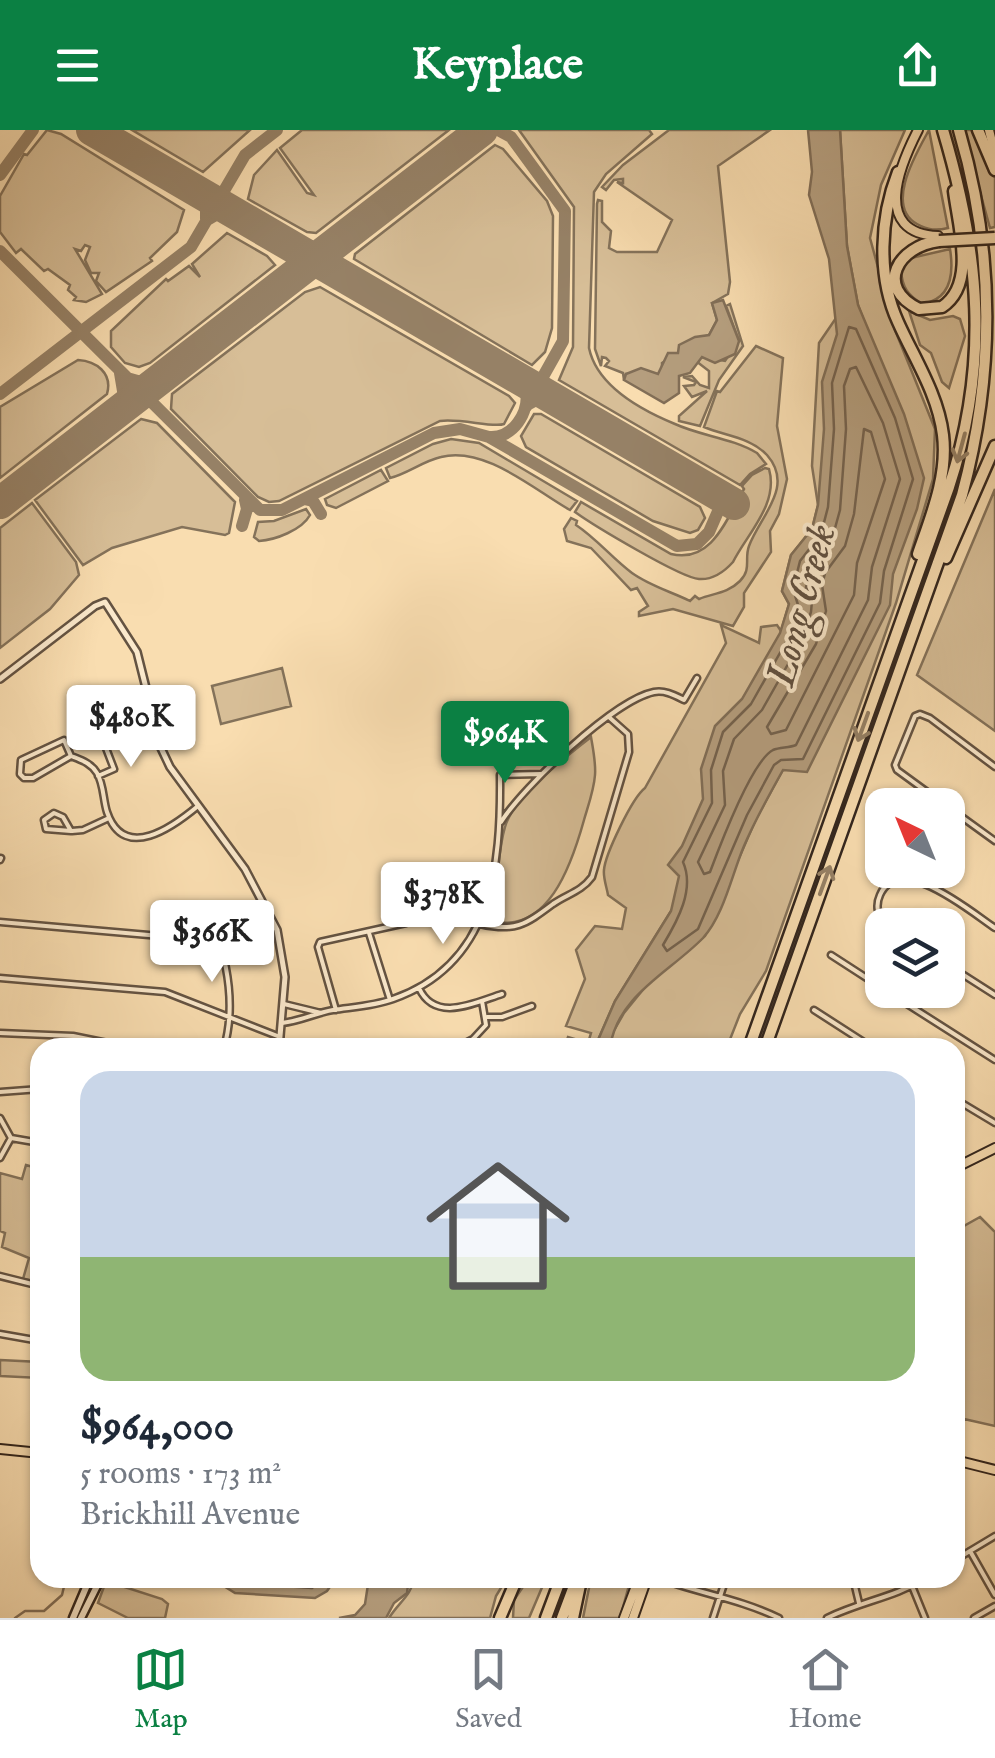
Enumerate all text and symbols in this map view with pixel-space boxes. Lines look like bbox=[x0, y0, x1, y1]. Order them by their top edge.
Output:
text: Keyplace bbox=[412, 37, 583, 94]
icon: menu bbox=[50, 38, 105, 93]
icon: share bbox=[890, 38, 945, 93]
one-way arrow bbox=[950, 432, 969, 463]
water label: Long Creek bbox=[755, 519, 850, 694]
pin: $480K bbox=[61, 685, 201, 770]
text: $480K bbox=[89, 697, 173, 738]
pin: $964K bbox=[435, 701, 575, 786]
one-way arrow bbox=[853, 711, 871, 742]
text: $964K bbox=[463, 713, 547, 754]
north arrow bbox=[865, 788, 965, 888]
map controls bbox=[865, 788, 965, 1008]
pin: $378K bbox=[373, 862, 513, 947]
one-way arrow bbox=[817, 865, 835, 896]
text: $378K bbox=[403, 874, 483, 915]
pin: $366K bbox=[142, 900, 282, 985]
button: layers bbox=[865, 908, 965, 1008]
text: $366K bbox=[172, 912, 252, 953]
icon: home bbox=[408, 1136, 588, 1316]
text: $964,000 bbox=[80, 1401, 234, 1454]
text: 5 rooms · 173 m² bbox=[80, 1454, 281, 1495]
text: Brickhill Avenue bbox=[80, 1495, 300, 1536]
tab: Map bbox=[133, 1642, 188, 1737]
tab: Saved bbox=[455, 1642, 522, 1737]
tab: Home bbox=[788, 1642, 862, 1737]

